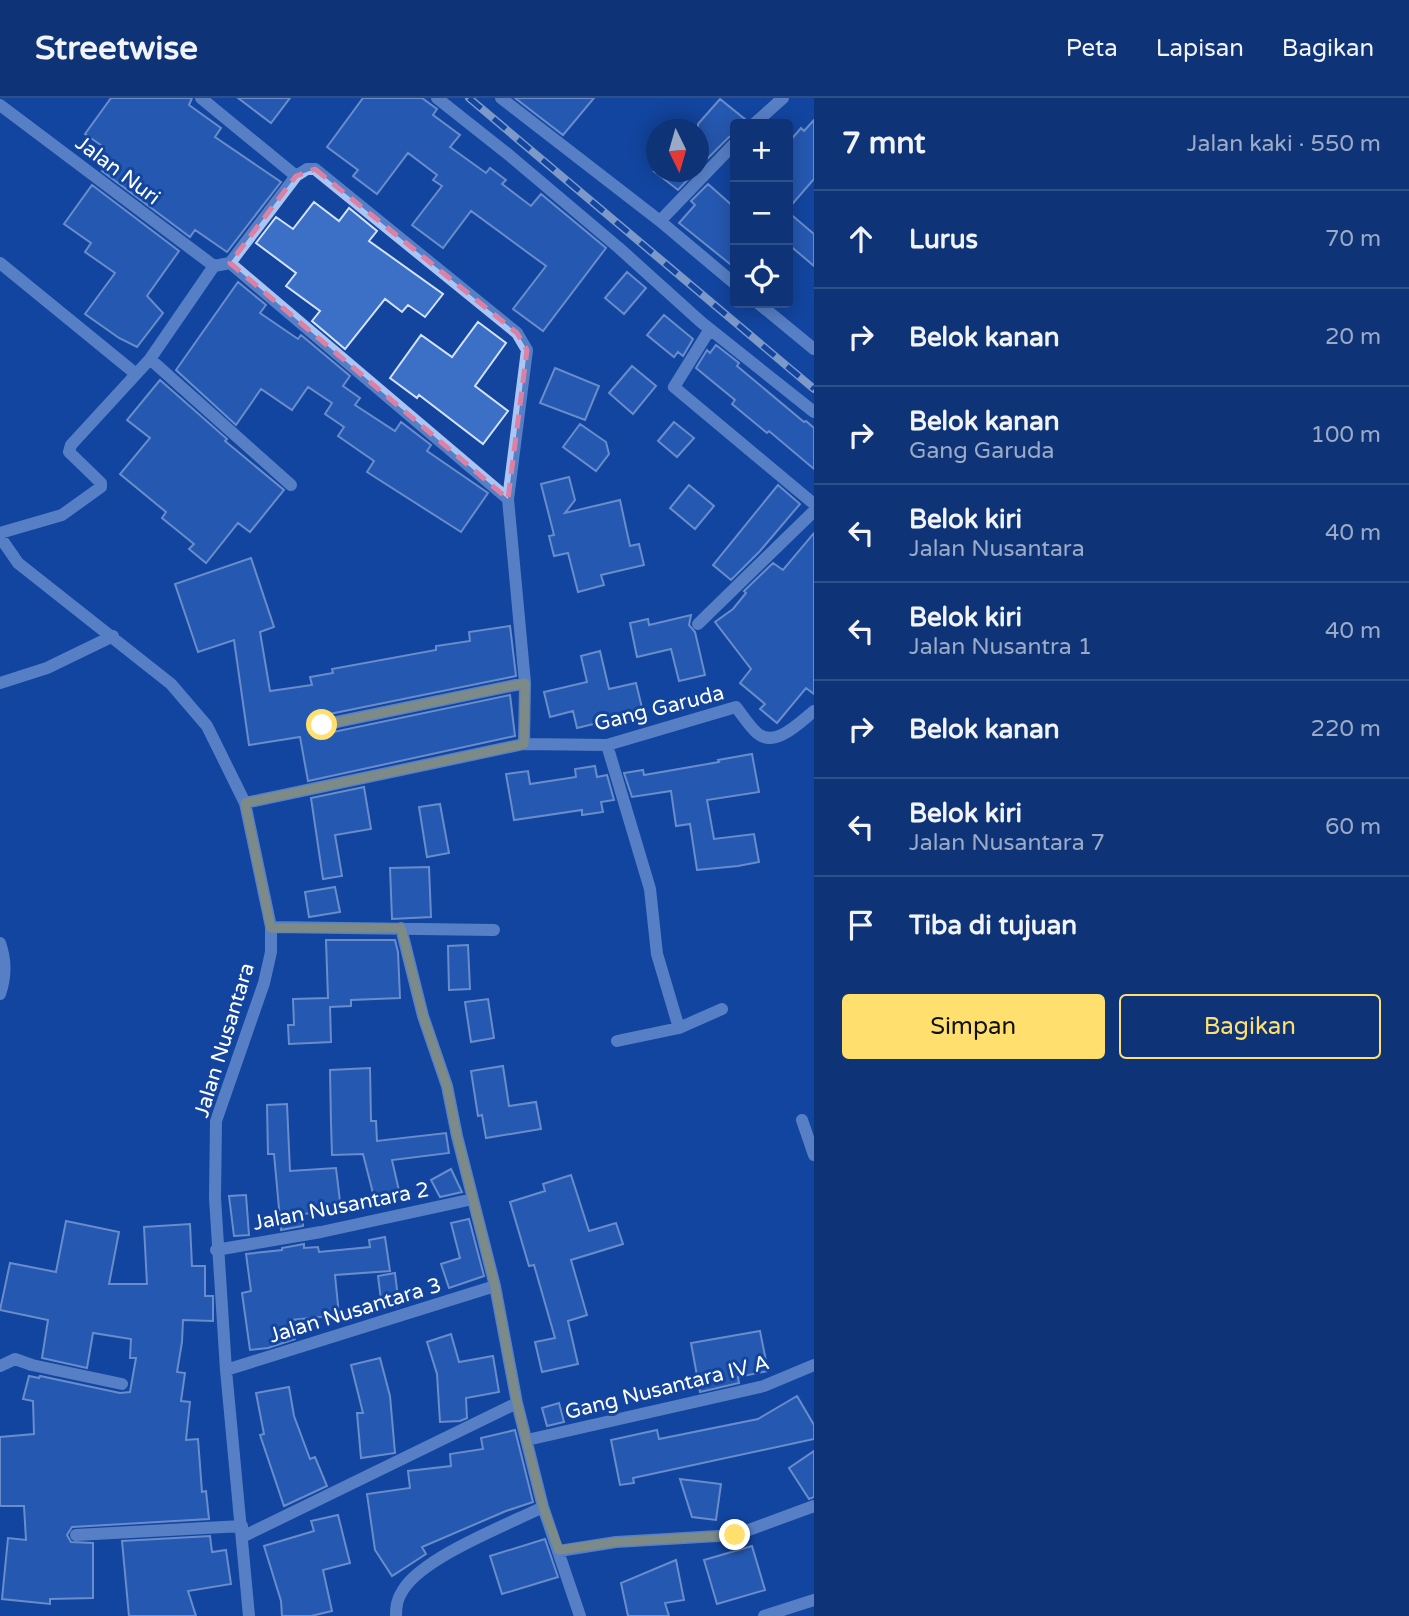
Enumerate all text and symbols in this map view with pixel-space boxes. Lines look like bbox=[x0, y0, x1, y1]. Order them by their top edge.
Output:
text: Streetwise bbox=[35, 29, 198, 68]
text: Peta bbox=[1066, 34, 1118, 63]
text: Lapisan bbox=[1156, 34, 1244, 63]
text: Bagikan bbox=[1282, 34, 1374, 63]
north arrow bbox=[646, 119, 709, 182]
map controls bbox=[730, 119, 793, 308]
button: + bbox=[730, 119, 793, 182]
text: 7 mnt bbox=[842, 125, 926, 162]
street label: Jalan Nuri bbox=[70, 130, 165, 210]
text: Jalan kaki · 550 m bbox=[1187, 130, 1381, 158]
button: − bbox=[730, 182, 793, 245]
icon: ahead bbox=[842, 220, 880, 258]
text: Lurus bbox=[909, 224, 978, 255]
text: 70 m bbox=[1325, 225, 1381, 253]
button: locate bbox=[730, 245, 793, 308]
icon: right bbox=[842, 318, 880, 356]
text: Belok kanan bbox=[909, 322, 1060, 353]
text: 20 m bbox=[1325, 323, 1381, 351]
text: Belok kanan bbox=[909, 406, 1060, 437]
icon: right bbox=[842, 416, 880, 454]
text: 100 m bbox=[1311, 421, 1381, 449]
text: Gang Garuda bbox=[909, 437, 1054, 465]
text: Belok kiri bbox=[909, 504, 1022, 535]
icon: left bbox=[842, 514, 880, 552]
text: 40 m bbox=[1325, 519, 1381, 547]
text: Jalan Nusantara bbox=[909, 535, 1085, 563]
text: Belok kiri bbox=[909, 602, 1022, 633]
icon: left bbox=[842, 612, 880, 650]
text: 40 m bbox=[1325, 617, 1381, 645]
text: Jalan Nusantra 1 bbox=[909, 633, 1092, 661]
street label: Gang Garuda bbox=[592, 680, 727, 737]
route start bbox=[306, 709, 337, 740]
icon: right bbox=[842, 710, 880, 748]
text: Belok kanan bbox=[909, 714, 1060, 745]
text: 220 m bbox=[1311, 715, 1381, 743]
text: Belok kiri bbox=[909, 798, 1022, 829]
icon: left bbox=[842, 808, 880, 846]
text: 60 m bbox=[1325, 813, 1381, 841]
text: Jalan Nusantara 7 bbox=[909, 829, 1105, 857]
icon: arrive bbox=[842, 906, 880, 944]
text: Tiba di tujuan bbox=[909, 910, 1077, 941]
street label: Jalan Nusantara bbox=[189, 960, 260, 1120]
button: Simpan bbox=[842, 994, 1105, 1059]
button: Bagikan bbox=[1119, 994, 1381, 1059]
street label: Jalan Nusantara 2 bbox=[251, 1177, 431, 1236]
street label: Jalan Nusantara 3 bbox=[266, 1272, 444, 1349]
street label: Gang Nusantara IV A bbox=[562, 1350, 772, 1425]
route end bbox=[719, 1519, 750, 1550]

